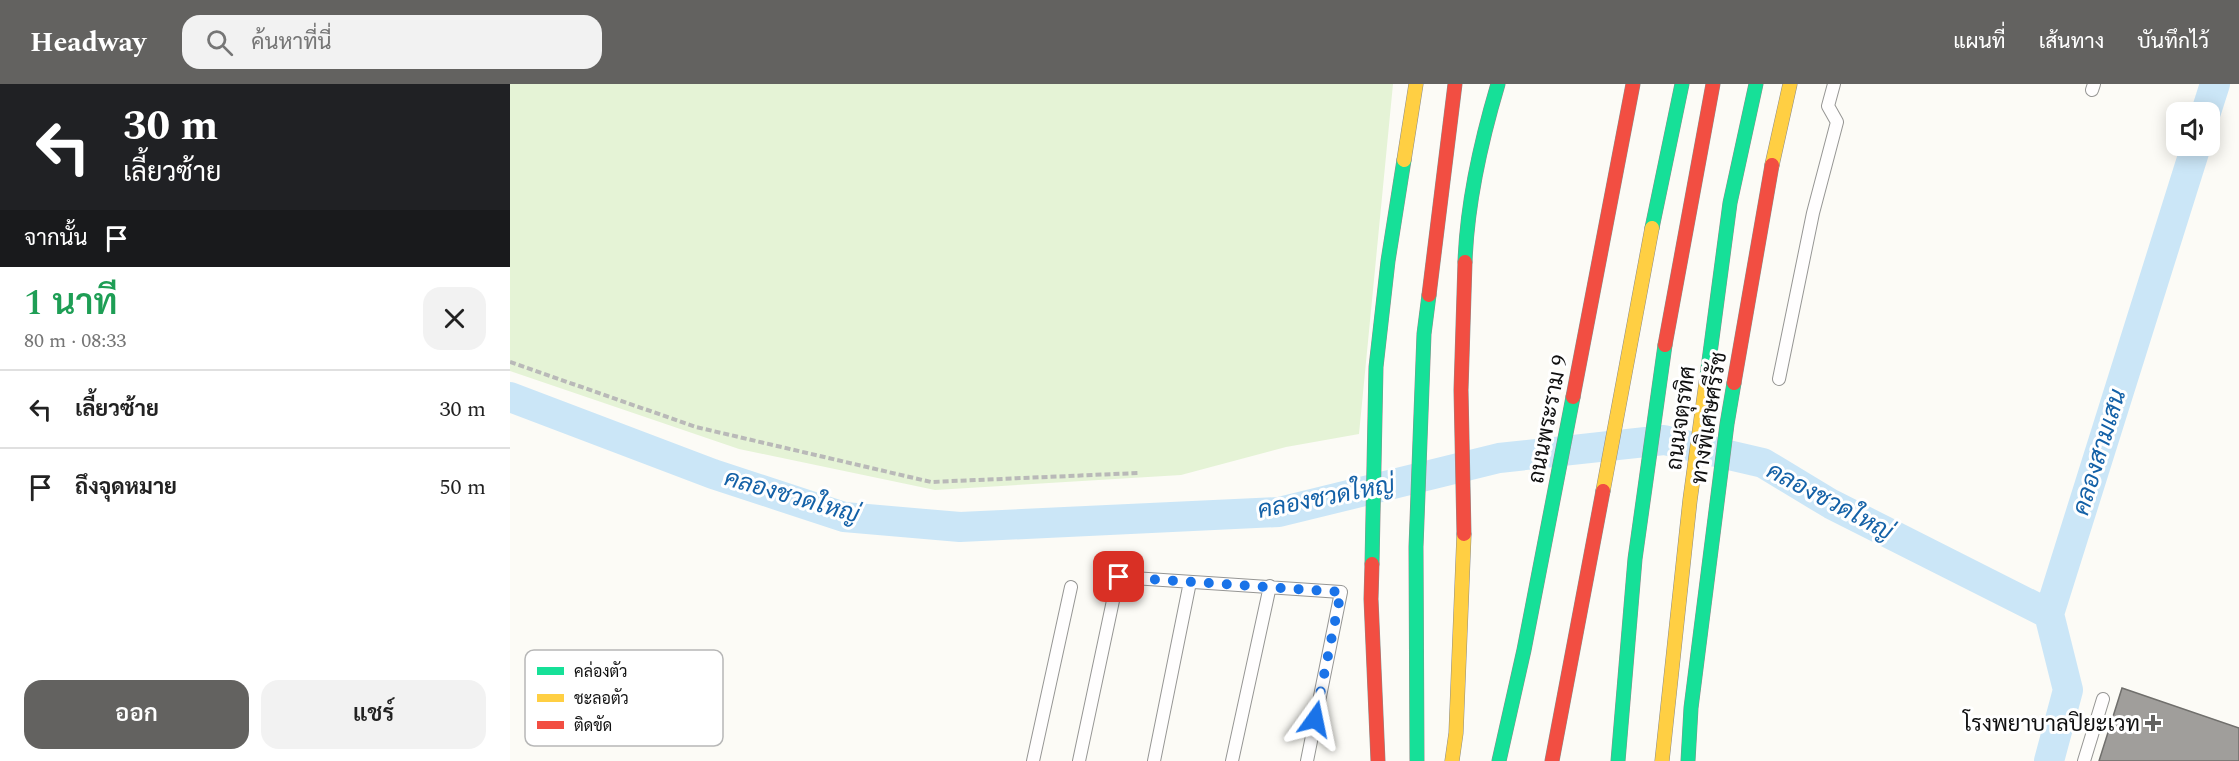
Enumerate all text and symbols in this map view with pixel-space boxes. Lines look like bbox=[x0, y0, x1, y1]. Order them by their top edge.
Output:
search box bbox=[182, 15, 602, 69]
text: Headway bbox=[30, 21, 146, 64]
icon: search bbox=[203, 26, 236, 59]
text: ค้นหาที่นี่ bbox=[251, 26, 332, 59]
text: แผนที่ bbox=[1953, 26, 2006, 58]
text: เส้นทาง bbox=[2039, 26, 2104, 58]
text: บันทึกไว้ bbox=[2137, 26, 2209, 58]
text: 30 m bbox=[123, 95, 218, 158]
map controls bbox=[2166, 102, 2220, 156]
button: sound bbox=[2166, 102, 2220, 156]
icon: left bbox=[24, 108, 102, 186]
text: เลี้ยวซ้าย bbox=[123, 152, 221, 194]
text: จากนั้น bbox=[24, 222, 88, 255]
icon: arrive bbox=[100, 222, 133, 255]
text: 1 นาที bbox=[24, 276, 118, 331]
button: close bbox=[423, 287, 486, 350]
text: 80 m · 08:33 bbox=[24, 326, 126, 356]
street label: ทางพิเศษศรีรัช bbox=[1683, 350, 1736, 487]
street label: ถนนพระราม 9 bbox=[1520, 352, 1577, 486]
street label: ถนนจตุรทิศ bbox=[1658, 364, 1705, 472]
water label: คลองสามเสน bbox=[2064, 385, 2136, 520]
icon: left bbox=[24, 393, 57, 426]
text: เลี้ยวซ้าย bbox=[75, 393, 159, 426]
text: 30 m bbox=[440, 393, 486, 426]
water label: คลองชวดใหญ่ bbox=[1760, 453, 1900, 551]
water label: คลองชวดใหญ่ bbox=[720, 461, 864, 534]
water label: คลองชวดใหญ่ bbox=[1255, 467, 1399, 529]
icon: arrive bbox=[24, 471, 57, 504]
text: ถึงจุดหมาย bbox=[75, 471, 177, 504]
text: 50 m bbox=[440, 471, 486, 504]
pin bbox=[1093, 551, 1144, 602]
icon: arrive bbox=[1102, 560, 1135, 593]
legend bbox=[525, 650, 723, 746]
text: คล่องตัว bbox=[574, 660, 628, 684]
button: ออก bbox=[24, 680, 249, 749]
button: แชร์ bbox=[261, 680, 486, 749]
text: ชะลอตัว bbox=[574, 687, 629, 711]
position arrow bbox=[1283, 687, 1347, 751]
place label: โรงพยาบาลปิยะเวท bbox=[1962, 708, 2140, 741]
text: ติดขัด bbox=[574, 714, 612, 738]
marker: โรงพยาบาลปิยะเวท bbox=[2144, 714, 2162, 732]

